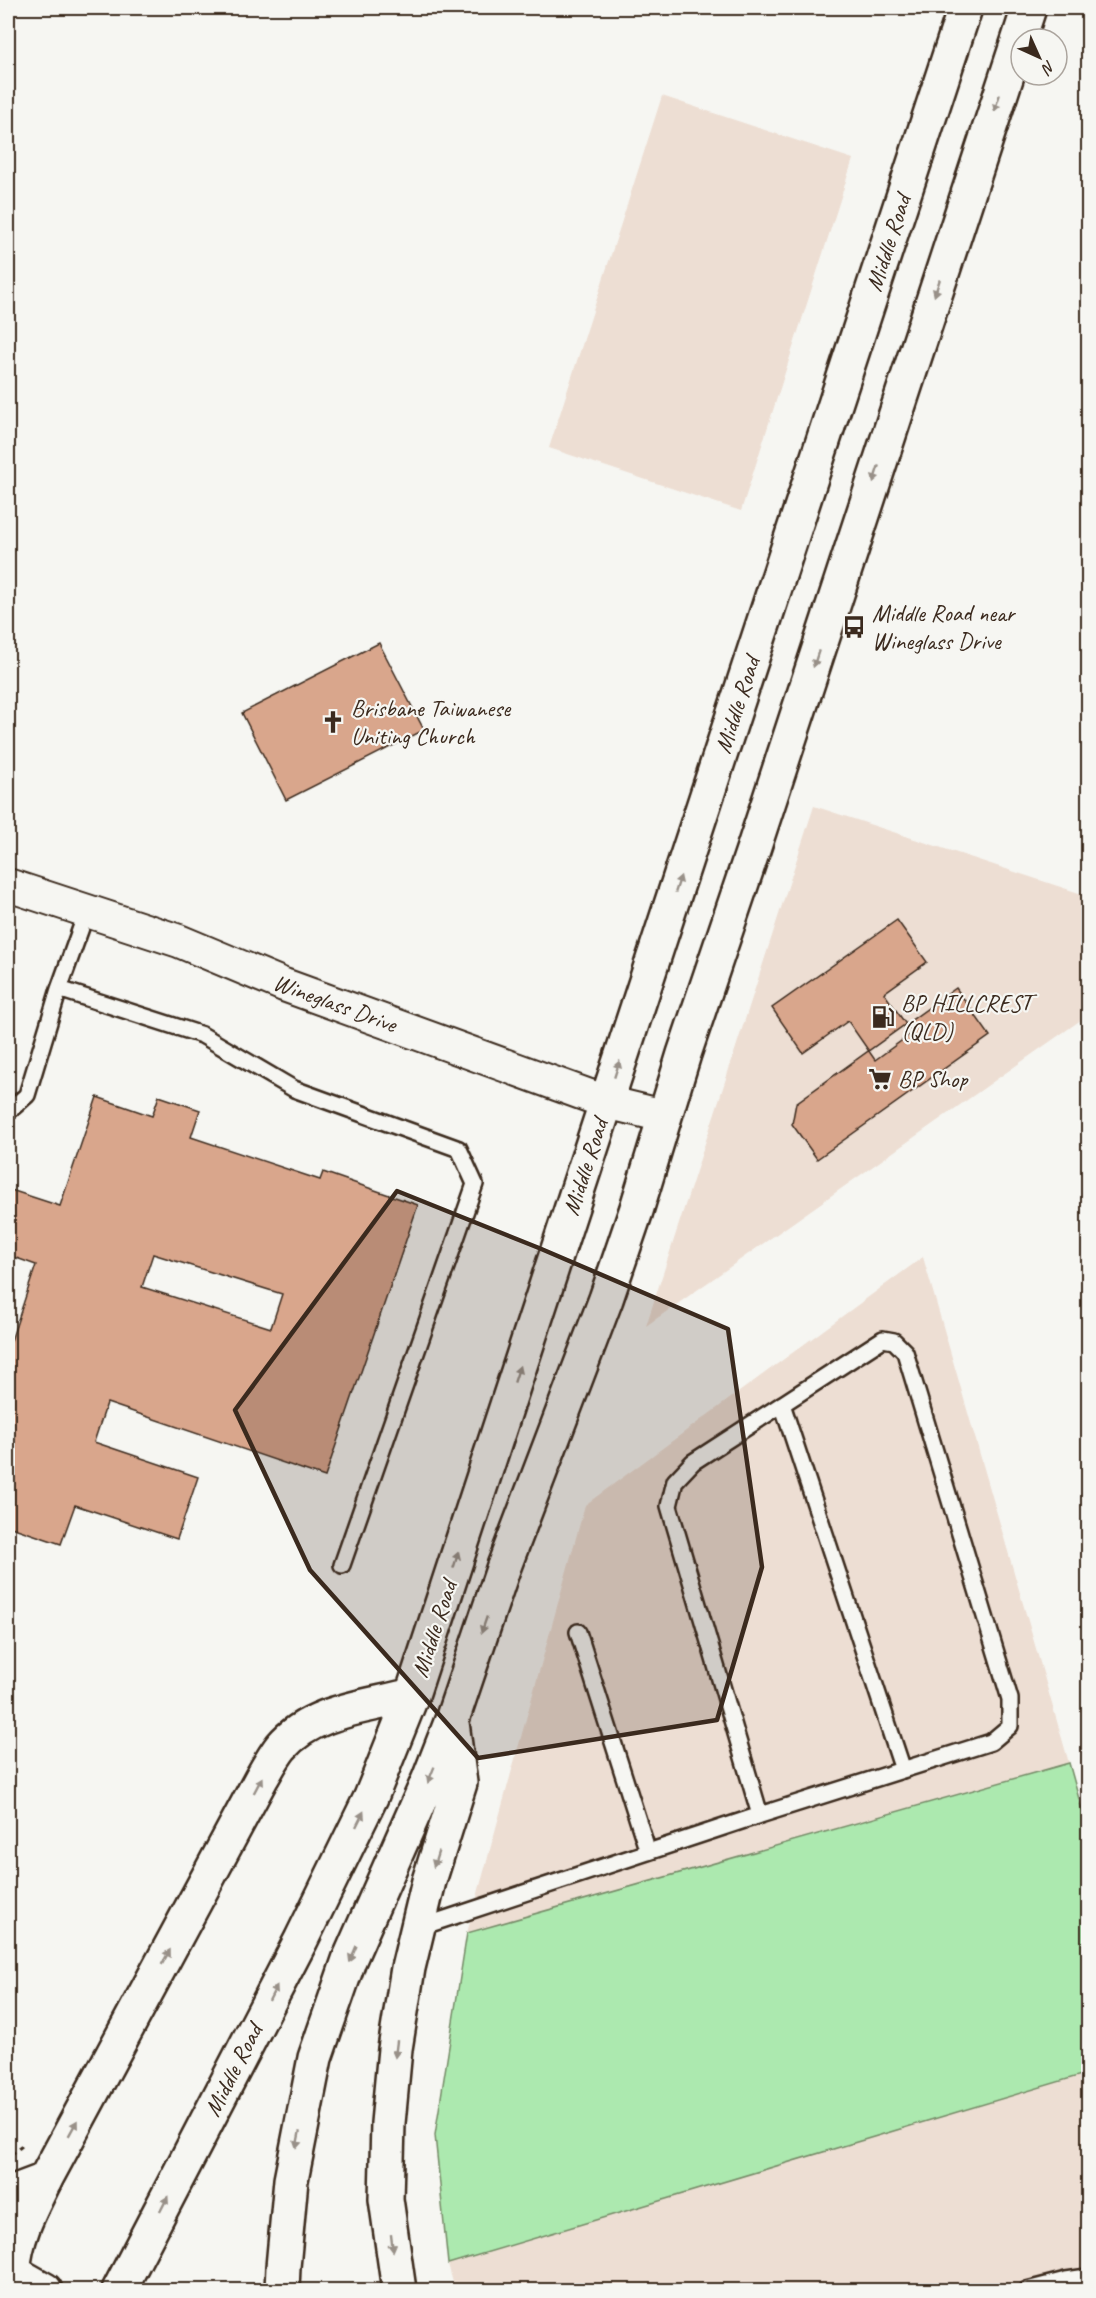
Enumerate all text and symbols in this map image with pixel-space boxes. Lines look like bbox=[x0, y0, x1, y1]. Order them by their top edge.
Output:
north arrow bbox=[1009, 27, 1069, 87]
text: N bbox=[1036, 56, 1059, 80]
one-way arrow bbox=[992, 94, 1002, 112]
street label: Middle Road bbox=[858, 188, 919, 295]
one-way arrow bbox=[932, 279, 941, 297]
one-way arrow bbox=[871, 465, 881, 483]
place label: Middle Road near Wineglass Drive bbox=[872, 598, 1017, 656]
bus stop icon: Middle Road near Wineglass Drive bbox=[841, 614, 867, 640]
street label: Middle Road bbox=[707, 650, 768, 757]
one-way arrow bbox=[810, 650, 820, 668]
place label: Brisbane Taiwanese Uniting Church bbox=[351, 693, 512, 751]
church icon: Brisbane Taiwanese Uniting Church bbox=[320, 709, 346, 735]
one-way arrow bbox=[674, 875, 683, 893]
street label: Wineglass Drive bbox=[269, 967, 403, 1040]
place label: BP HILLCREST (QLD) bbox=[901, 988, 1038, 1046]
fuel station icon: BP HILLCREST (QLD) bbox=[870, 1004, 896, 1030]
one-way arrow bbox=[613, 1060, 622, 1078]
place label: BP Shop bbox=[898, 1064, 969, 1094]
supermarket icon: BP Shop bbox=[867, 1066, 893, 1092]
street label: Middle Road bbox=[555, 1112, 616, 1219]
one-way arrow bbox=[513, 1365, 522, 1383]
one-way arrow bbox=[452, 1551, 462, 1569]
street label: Middle Road bbox=[404, 1574, 465, 1681]
one-way arrow bbox=[479, 1616, 488, 1634]
one-way arrow bbox=[425, 1766, 435, 1784]
one-way arrow bbox=[253, 1776, 263, 1793]
one-way arrow bbox=[356, 1810, 365, 1827]
one-way arrow bbox=[431, 1850, 440, 1868]
one-way arrow bbox=[348, 1945, 357, 1962]
one-way arrow bbox=[161, 1948, 171, 1965]
one-way arrow bbox=[268, 1984, 278, 2001]
street label: Middle Road bbox=[197, 2016, 271, 2121]
one-way arrow bbox=[391, 2040, 400, 2059]
one-way arrow bbox=[68, 2119, 78, 2136]
one-way arrow bbox=[293, 2131, 302, 2150]
one-way arrow bbox=[159, 2195, 169, 2212]
one-way arrow bbox=[387, 2234, 397, 2253]

